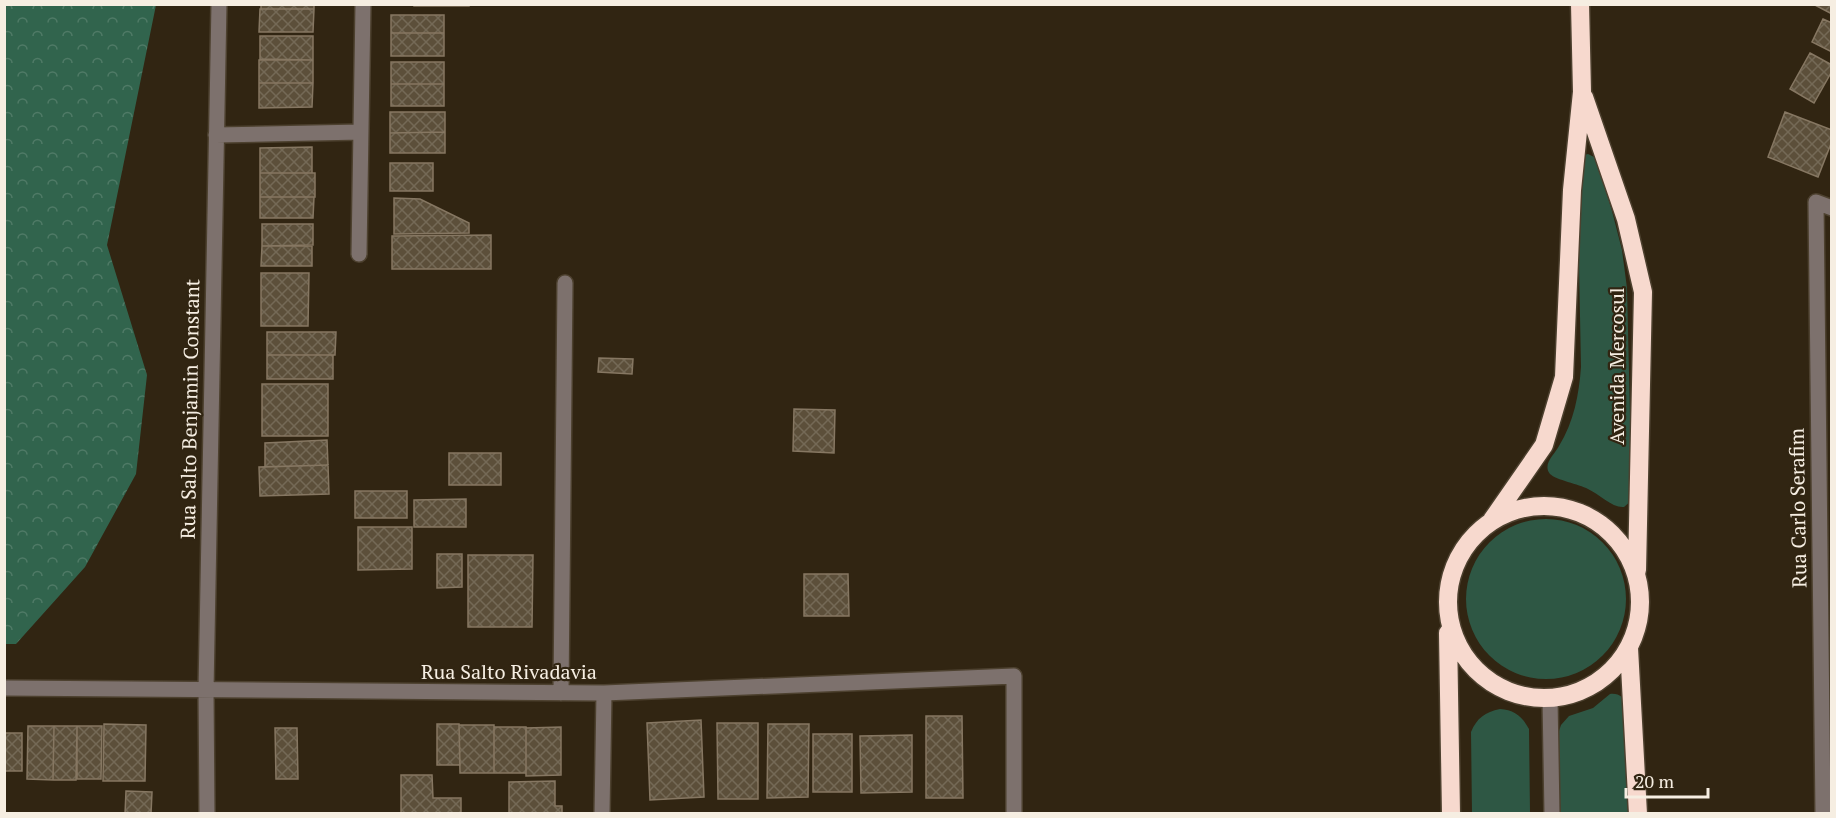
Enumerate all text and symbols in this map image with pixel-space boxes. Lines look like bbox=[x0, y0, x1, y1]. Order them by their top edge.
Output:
street label: Rua Salto Benjamin Constant bbox=[174, 278, 205, 539]
street label: Avenida Mercosul bbox=[1603, 287, 1630, 445]
street label: Rua Carlo Serafim bbox=[1783, 428, 1812, 588]
street label: Rua Salto Rivadavia bbox=[421, 658, 597, 685]
scale bar bbox=[1626, 761, 1708, 799]
text: 20 m bbox=[1635, 769, 1675, 793]

